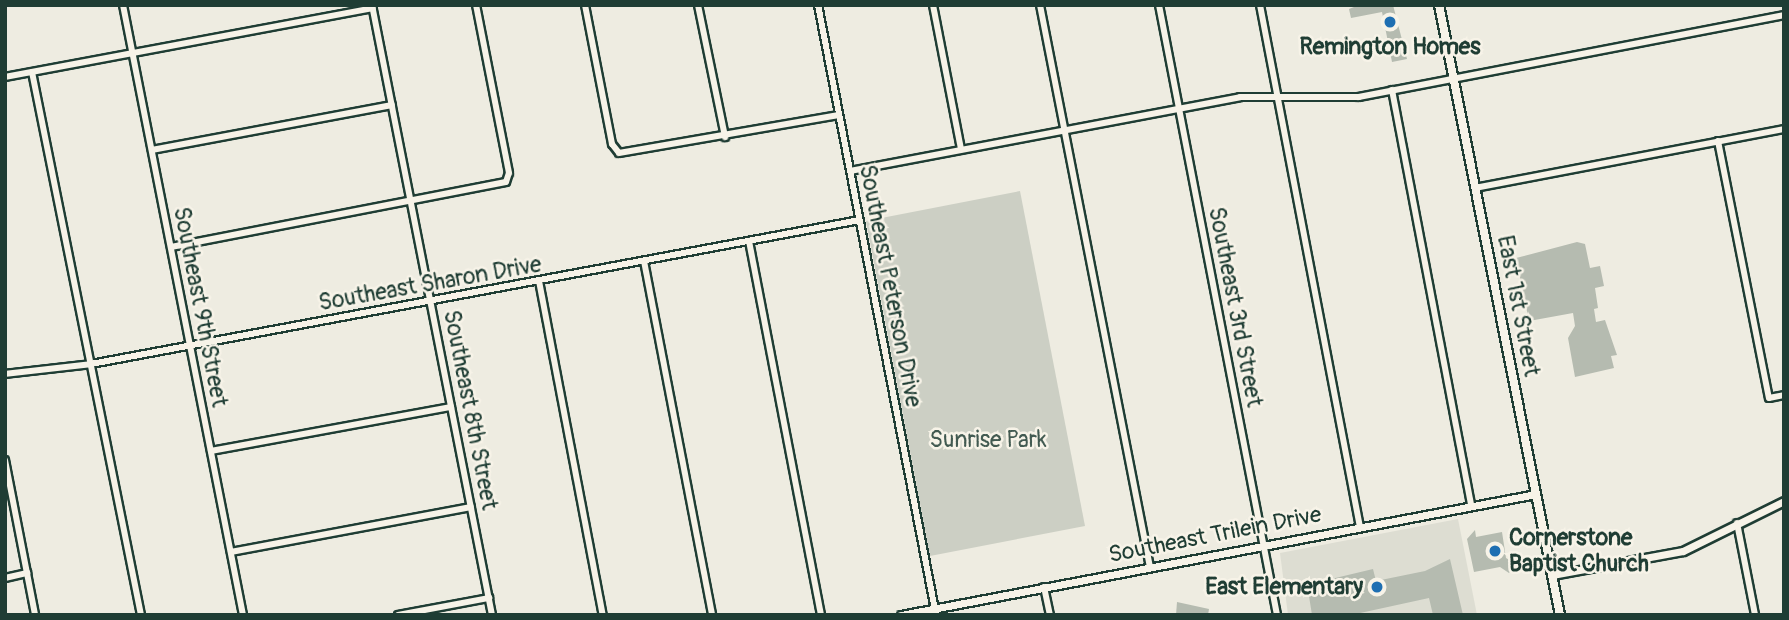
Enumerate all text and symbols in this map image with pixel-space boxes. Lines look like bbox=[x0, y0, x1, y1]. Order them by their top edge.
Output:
marker: Remington Homes bbox=[1382, 14, 1398, 30]
place label: Remington Homes bbox=[1300, 33, 1480, 61]
street label: Southeast Peterson Drive bbox=[853, 162, 927, 410]
street label: Southeast 9th Street bbox=[167, 205, 233, 409]
street label: Southeast 3rd Street bbox=[1202, 205, 1268, 409]
street label: East 1st Street bbox=[1491, 233, 1545, 379]
street label: Southeast Sharon Drive bbox=[316, 251, 544, 317]
street label: Southeast 8th Street bbox=[437, 308, 503, 512]
park label: Sunrise Park bbox=[929, 426, 1047, 454]
street label: Southeast Trilein Drive bbox=[1106, 501, 1324, 569]
place label: Cornerstone Baptist Church bbox=[1509, 524, 1649, 578]
marker: Cornerstone Baptist Church bbox=[1487, 543, 1503, 559]
place label: East Elementary bbox=[1205, 573, 1363, 601]
marker: East Elementary bbox=[1369, 579, 1385, 595]

